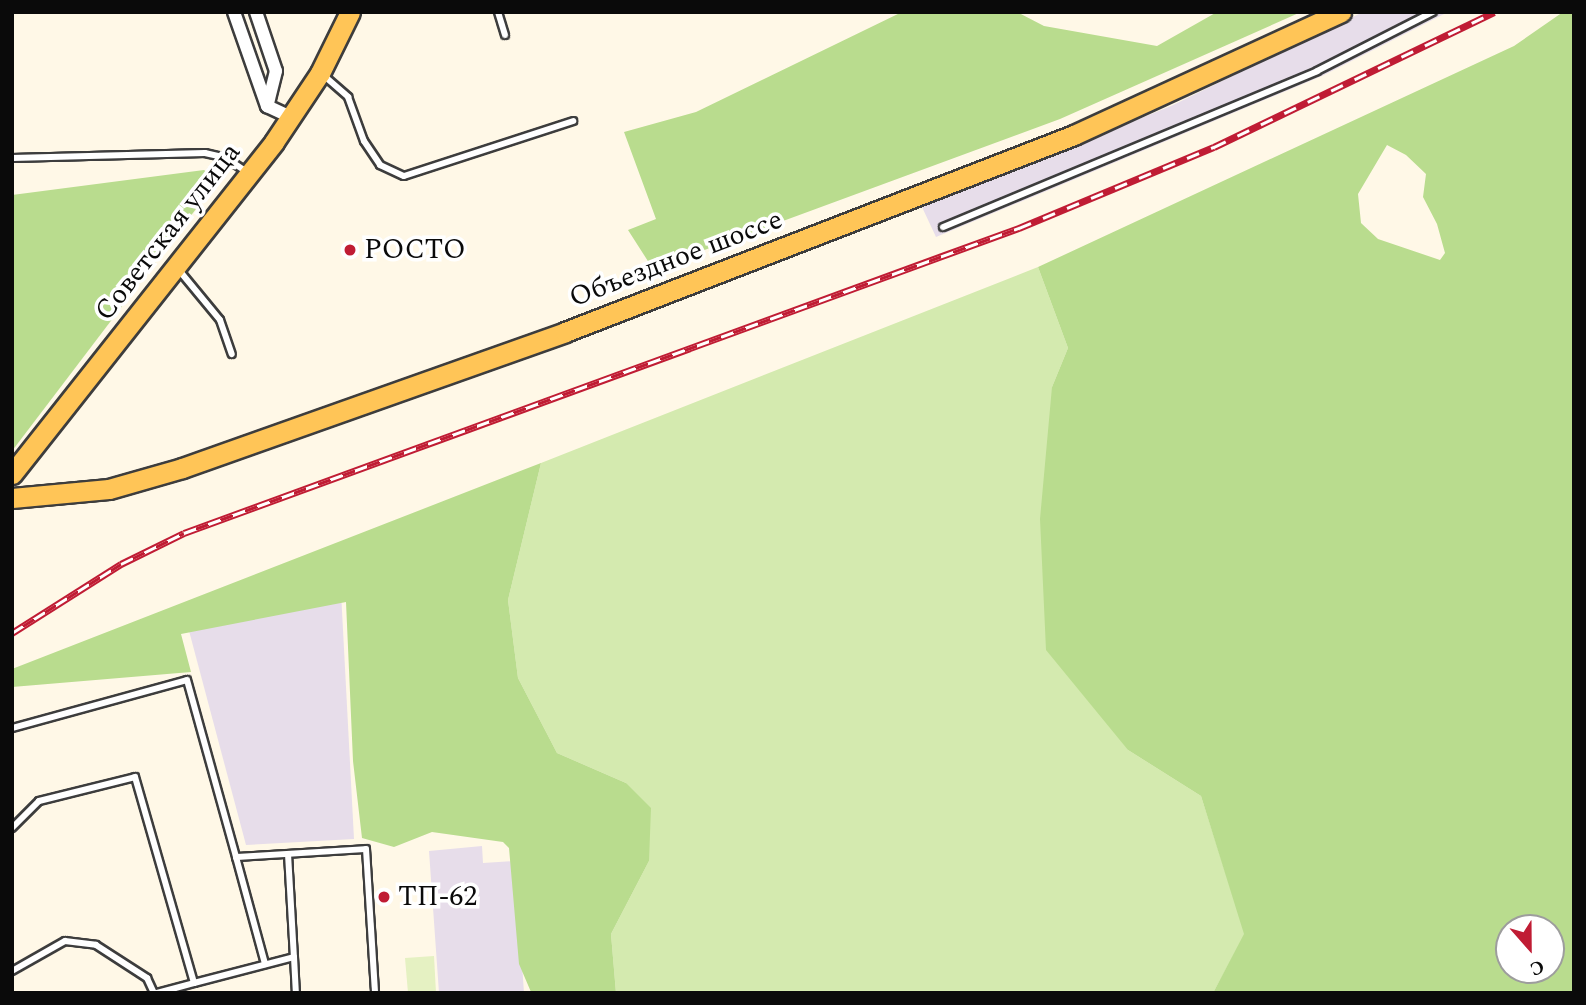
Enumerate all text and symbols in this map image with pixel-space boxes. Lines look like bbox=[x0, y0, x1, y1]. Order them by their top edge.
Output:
street label: Советская улица bbox=[88, 136, 248, 328]
street label: Объездное шоссе bbox=[565, 203, 787, 315]
place label: РОСТО bbox=[364, 233, 466, 267]
marker: РОСТО bbox=[342, 242, 358, 258]
place label: ТП-62 bbox=[398, 880, 477, 914]
marker: ТП-62 bbox=[376, 889, 392, 905]
north arrow bbox=[1495, 914, 1565, 984]
text: С bbox=[1525, 951, 1549, 983]

